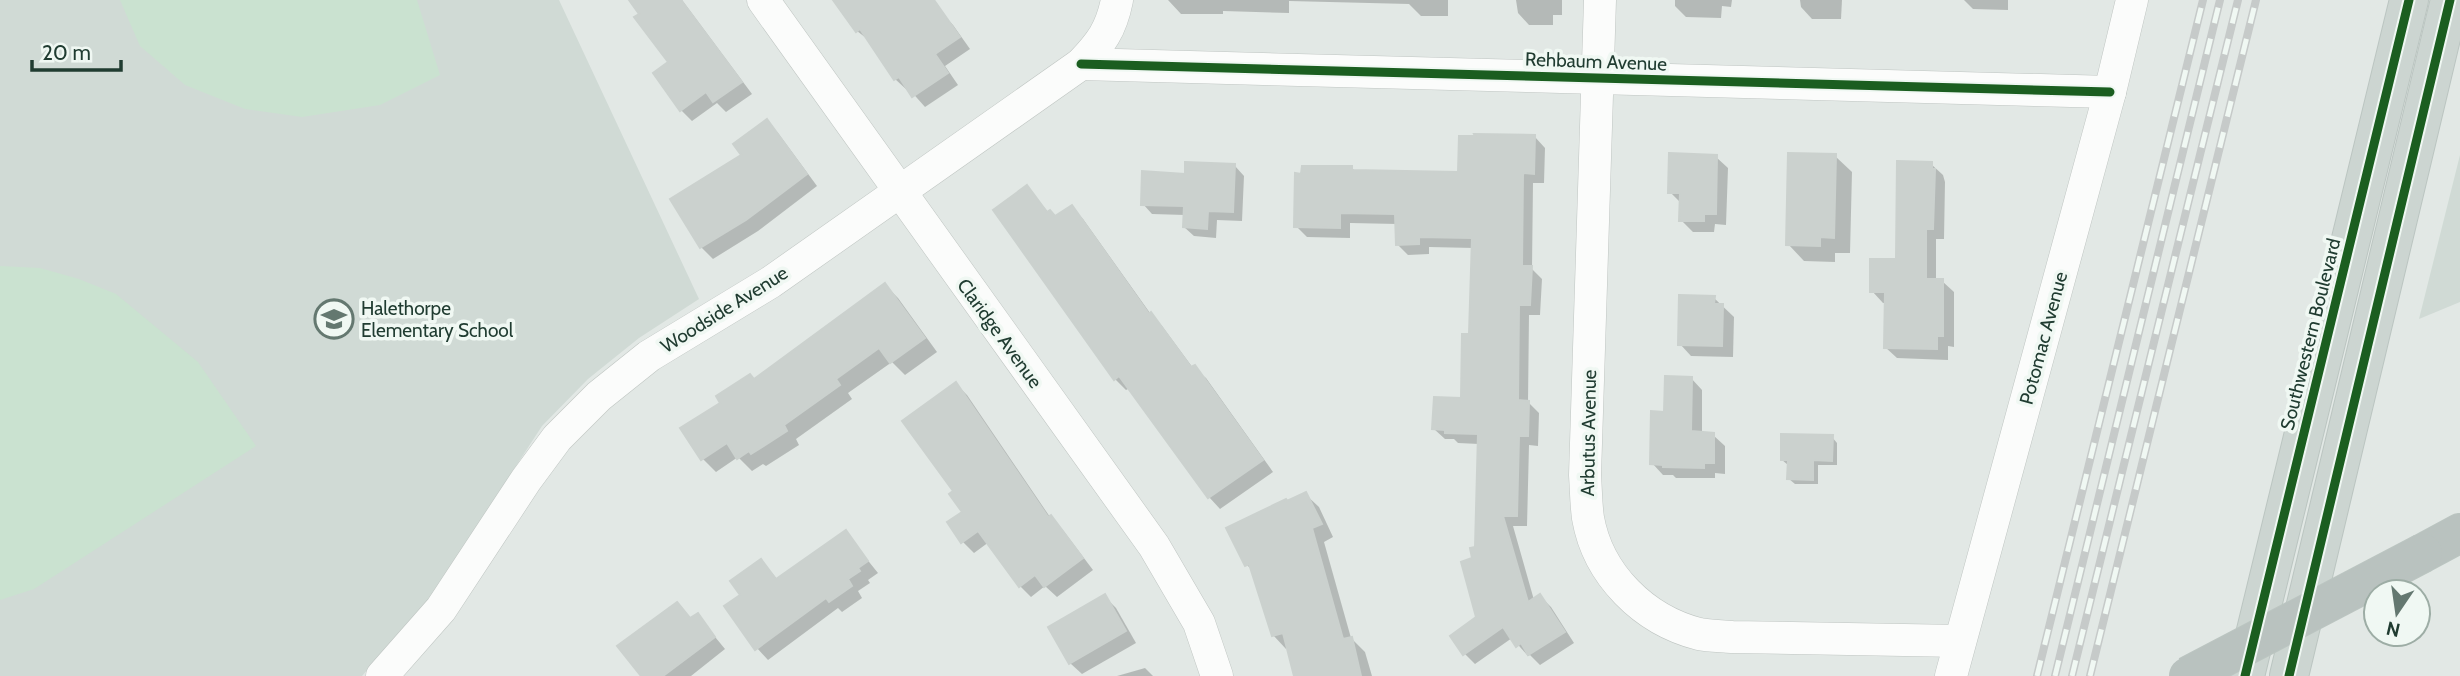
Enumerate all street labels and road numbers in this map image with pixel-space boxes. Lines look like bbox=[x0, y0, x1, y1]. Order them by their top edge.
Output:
street label: Rehbaum Avenue bbox=[1525, 48, 1668, 75]
street label: Southwestern Boulevard bbox=[2276, 236, 2345, 432]
street label: Woodside Avenue bbox=[657, 261, 792, 358]
street label: Potomac Avenue bbox=[2015, 269, 2072, 407]
street label: Claridge Avenue bbox=[952, 274, 1047, 393]
street label: Arbutus Avenue bbox=[1576, 369, 1601, 497]

